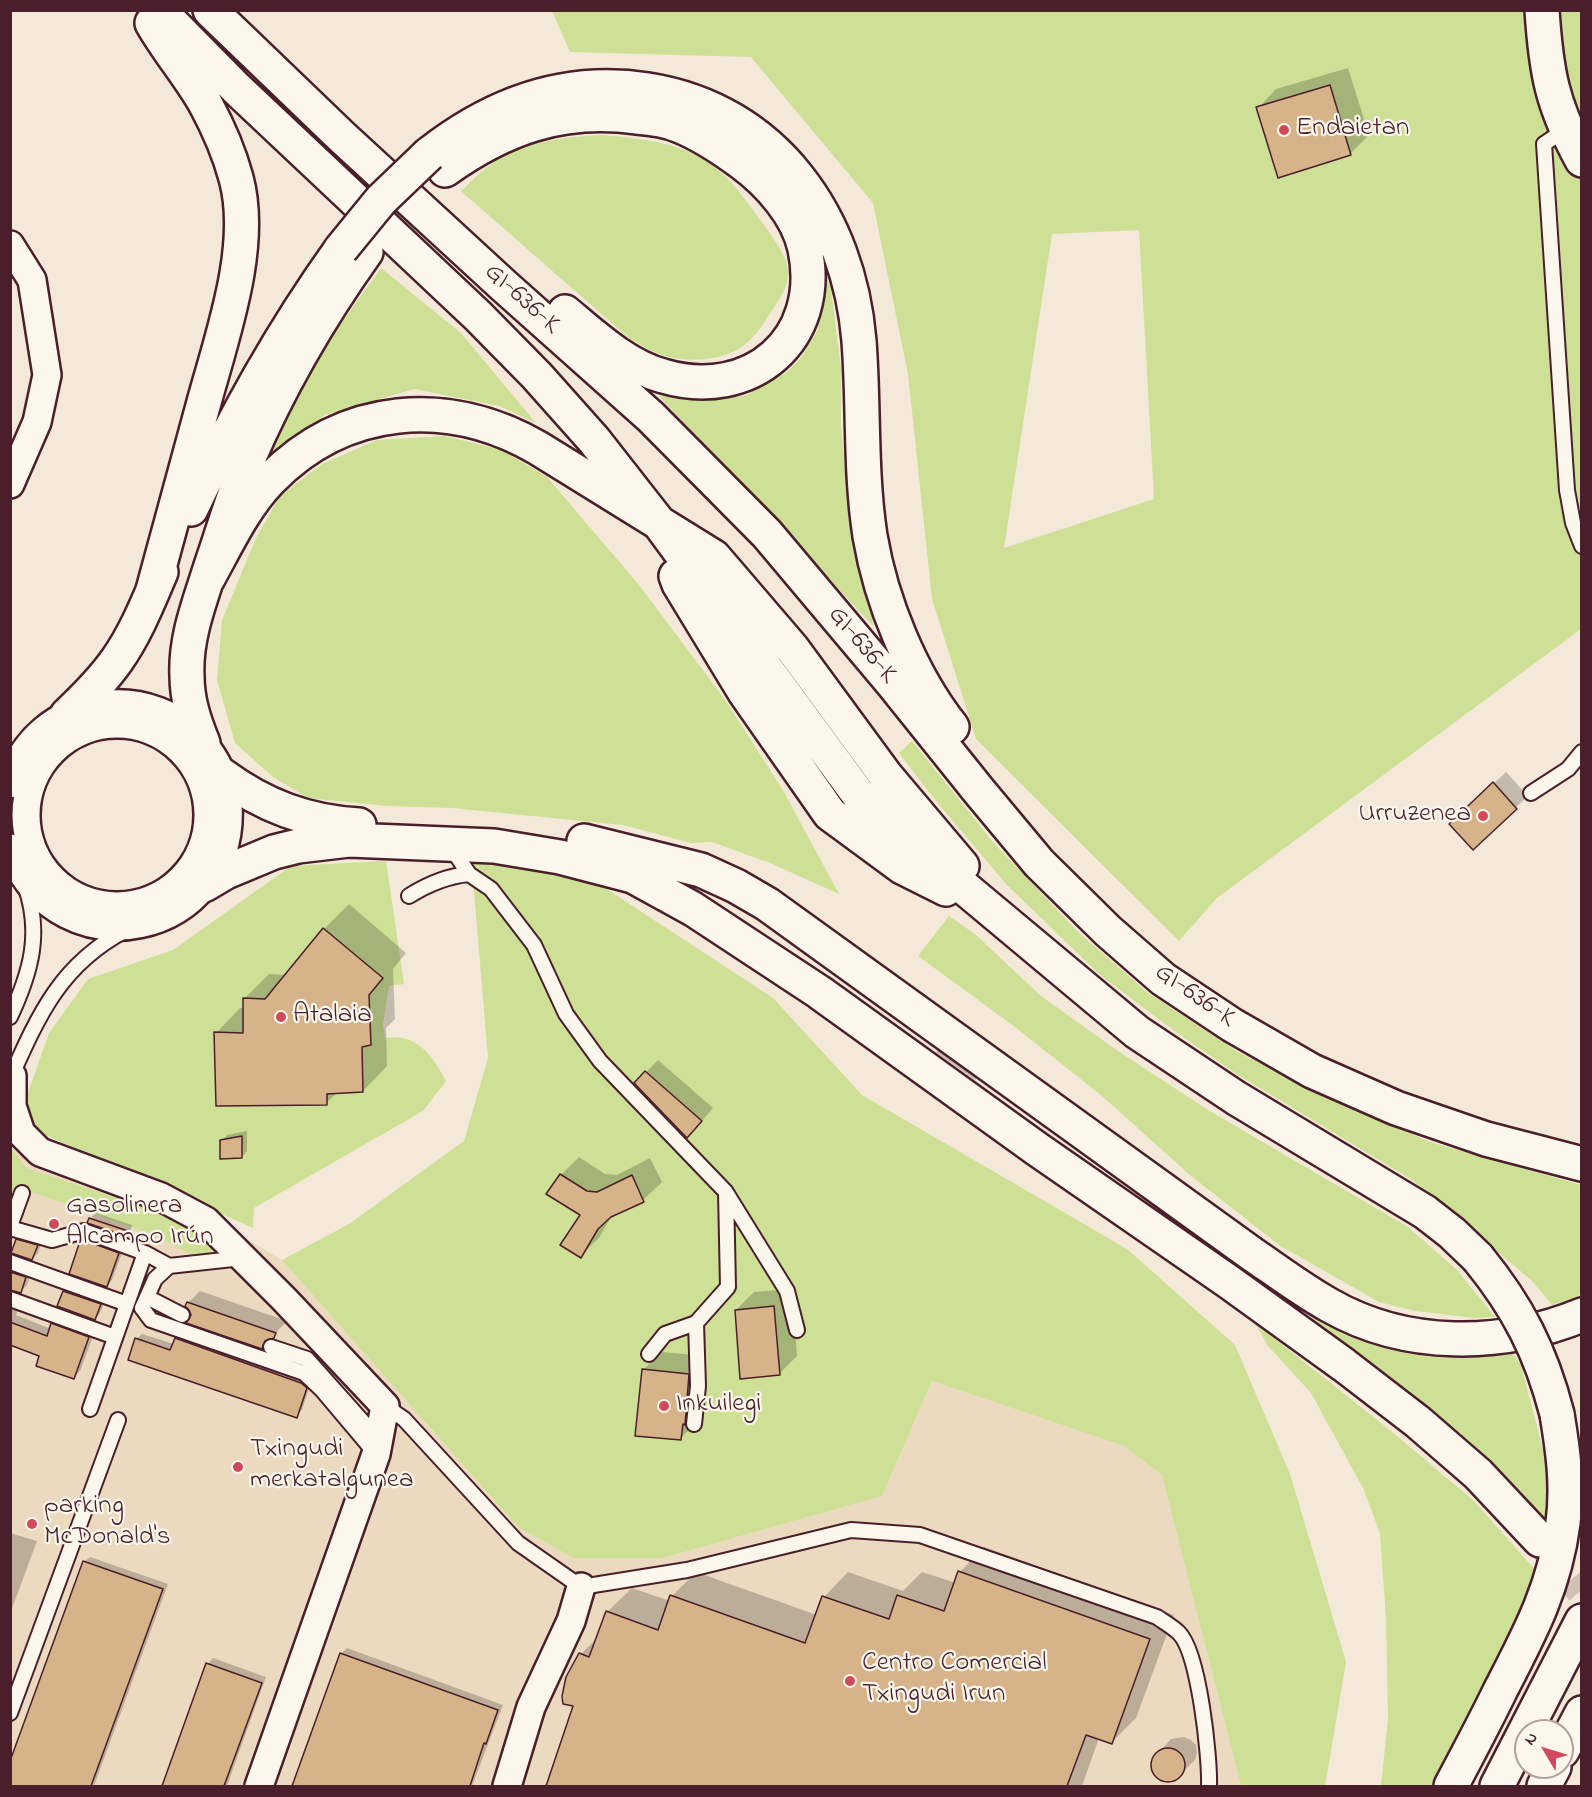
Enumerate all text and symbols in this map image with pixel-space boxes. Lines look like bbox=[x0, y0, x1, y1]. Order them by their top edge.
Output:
place label: Endaietan bbox=[1296, 114, 1409, 146]
marker: Endaietan bbox=[1277, 123, 1291, 137]
street label: GI-636-K bbox=[476, 257, 566, 343]
street label: GI-636-K bbox=[819, 601, 903, 691]
place label: Urruzenea bbox=[1358, 800, 1471, 832]
marker: Urruzenea bbox=[1476, 809, 1490, 823]
street label: GI-636-K bbox=[1147, 957, 1241, 1037]
place label: Atalaia bbox=[293, 1001, 372, 1033]
marker: Atalaia bbox=[274, 1010, 288, 1024]
place label: Gasolinera Alcampo Irún bbox=[66, 1192, 214, 1255]
marker: Gasolinera Alcampo Irún bbox=[47, 1217, 61, 1231]
place label: Inkuilegi bbox=[676, 1390, 761, 1422]
marker: Inkuilegi bbox=[657, 1399, 671, 1413]
place label: Txingudi merkatalgunea bbox=[250, 1435, 414, 1498]
marker: Txingudi merkatalgunea bbox=[231, 1460, 245, 1474]
place label: parking McDonald's bbox=[44, 1492, 170, 1555]
marker: parking McDonald's bbox=[25, 1517, 39, 1531]
place label: Centro Comercial Txingudi Irun bbox=[862, 1649, 1047, 1712]
marker: Centro Comercial Txingudi Irun bbox=[843, 1674, 857, 1688]
north arrow bbox=[1514, 1719, 1574, 1779]
text: N bbox=[1519, 1728, 1544, 1751]

